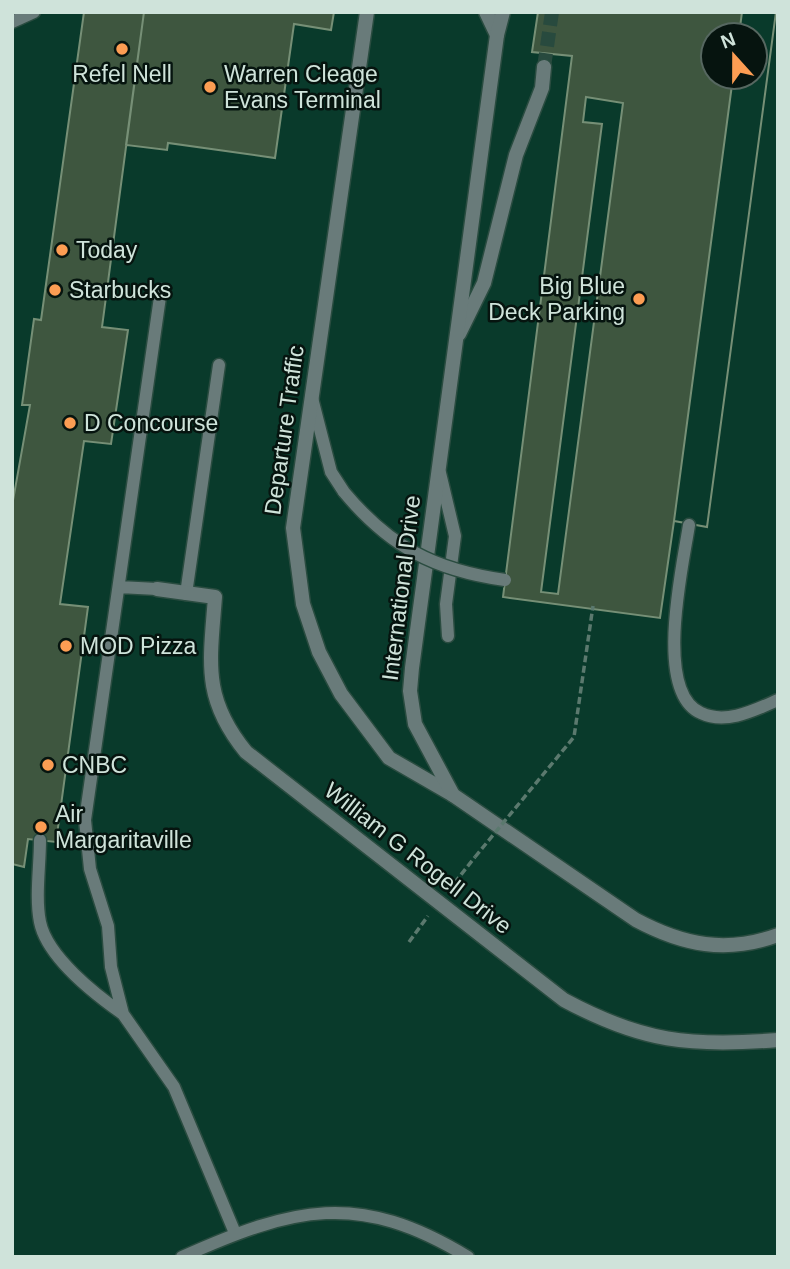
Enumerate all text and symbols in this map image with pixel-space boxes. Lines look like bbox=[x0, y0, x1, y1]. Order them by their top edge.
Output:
north arrow bbox=[699, 21, 769, 91]
text: N bbox=[718, 28, 738, 53]
marker: Refel Nell bbox=[114, 41, 130, 57]
place label: Refel Nell bbox=[72, 61, 172, 87]
place label: Warren Cleage Evans Terminal bbox=[224, 61, 381, 113]
marker: Warren Cleage Evans Terminal bbox=[202, 79, 218, 95]
place label: Today bbox=[76, 237, 138, 263]
marker: Today bbox=[54, 242, 70, 258]
place label: Big Blue Deck Parking bbox=[488, 273, 625, 325]
place label: Starbucks bbox=[69, 277, 171, 303]
marker: Starbucks bbox=[47, 282, 63, 298]
marker: Big Blue Deck Parking bbox=[631, 291, 647, 307]
street label: Departure Traffic bbox=[259, 344, 309, 516]
place label: D Concourse bbox=[84, 410, 218, 436]
marker: D Concourse bbox=[62, 415, 78, 431]
street label: International Drive bbox=[377, 494, 425, 682]
place label: MOD Pizza bbox=[80, 633, 197, 659]
marker: MOD Pizza bbox=[58, 638, 74, 654]
place label: CNBC bbox=[62, 752, 127, 778]
marker: CNBC bbox=[40, 757, 56, 773]
street label: William G Rogell Drive bbox=[319, 777, 517, 939]
place label: Air Margaritaville bbox=[55, 801, 192, 853]
marker: Air Margaritaville bbox=[33, 819, 49, 835]

